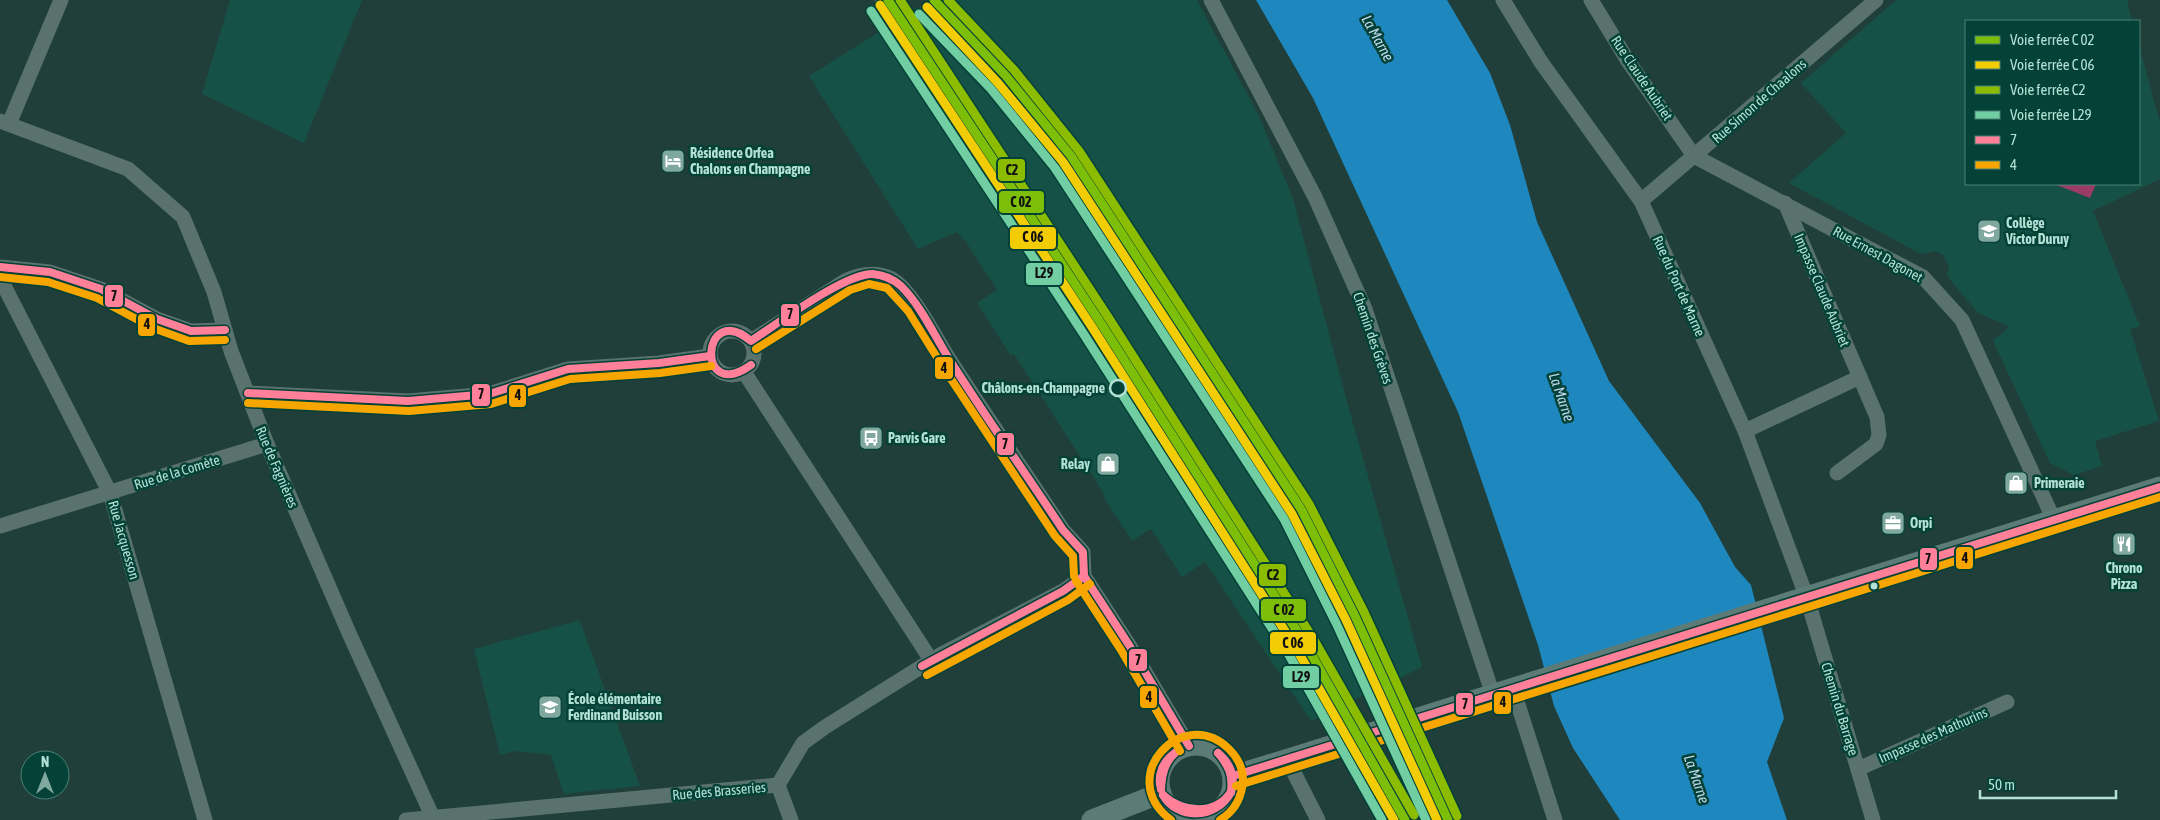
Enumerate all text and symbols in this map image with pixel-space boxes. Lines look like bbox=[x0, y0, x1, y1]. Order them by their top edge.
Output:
water label: La Marne bbox=[1358, 12, 1398, 64]
legend bbox=[1965, 20, 2140, 185]
text: Voie ferrée C 02 bbox=[2010, 31, 2095, 48]
street label: Rue Claude Aubriet bbox=[1608, 33, 1676, 123]
street label: Rue Simon de Chaalons bbox=[1709, 56, 1809, 146]
text: Voie ferrée C 06 bbox=[2010, 56, 2095, 73]
text: Voie ferrée C2 bbox=[2010, 81, 2085, 98]
text: Voie ferrée L29 bbox=[2010, 106, 2092, 123]
text: 7 bbox=[2010, 131, 2017, 148]
place label: Résidence Orfea Chalons en Champagne bbox=[690, 145, 810, 177]
hotel icon: Résidence Orfea Chalons en Champagne bbox=[660, 148, 686, 174]
text: 4 bbox=[2010, 156, 2017, 173]
line badge: C2 bbox=[997, 158, 1026, 182]
text: C2 bbox=[1006, 162, 1019, 178]
line badge: C 02 bbox=[998, 190, 1045, 214]
text: C 02 bbox=[1010, 194, 1032, 210]
place label: Collège Victor Duruy bbox=[2005, 215, 2069, 247]
school or university icon: Collège Victor Duruy bbox=[1976, 218, 2002, 244]
street label: Rue Ernest Dagonet bbox=[1830, 223, 1926, 285]
line badge: C 06 bbox=[1009, 226, 1057, 250]
text: C 06 bbox=[1022, 229, 1044, 245]
street label: Impasse Claude Aubriet bbox=[1791, 231, 1853, 349]
street label: Rue du Port de Marne bbox=[1650, 233, 1708, 339]
line badge: L29 bbox=[1025, 262, 1063, 286]
text: L29 bbox=[1035, 265, 1054, 281]
line badge: 7 bbox=[104, 284, 124, 308]
text: 7 bbox=[111, 288, 117, 304]
street label: Chemin des Grèves bbox=[1350, 290, 1396, 386]
line badge: 7 bbox=[780, 303, 800, 327]
text: 7 bbox=[787, 306, 793, 322]
line badge: 4 bbox=[137, 313, 156, 337]
text: 4 bbox=[143, 316, 151, 332]
line badge: 4 bbox=[934, 356, 954, 380]
text: 4 bbox=[940, 360, 948, 376]
water label: La Marne bbox=[1546, 370, 1578, 424]
marker: Châlons-en-Champagne bbox=[1109, 379, 1127, 397]
place label: Châlons-en-Champagne bbox=[981, 380, 1105, 396]
line badge: 7 bbox=[471, 383, 491, 407]
line badge: 4 bbox=[508, 384, 527, 408]
text: 7 bbox=[478, 386, 484, 402]
text: 4 bbox=[514, 387, 522, 403]
street label: Rue de Fagnières bbox=[253, 424, 301, 510]
bus stop icon: Parvis Gare bbox=[858, 425, 884, 451]
place label: Parvis Gare bbox=[888, 430, 945, 446]
line badge: 7 bbox=[996, 432, 1015, 456]
text: 7 bbox=[1002, 436, 1008, 452]
street label: Rue de la Comète bbox=[132, 451, 222, 493]
shop icon: Relay bbox=[1095, 451, 1121, 477]
place label: Relay bbox=[1061, 456, 1090, 472]
shop icon: Primeraie bbox=[2003, 470, 2029, 496]
place label: Primeraie bbox=[2034, 475, 2085, 491]
street label: Rue Jacquesson bbox=[105, 499, 143, 581]
office icon: Orpi bbox=[1880, 510, 1906, 536]
place label: Orpi bbox=[1910, 515, 1932, 531]
restaurant icon: Chrono Pizza bbox=[2111, 531, 2137, 557]
line badge: 4 bbox=[1955, 546, 1974, 570]
line badge: 7 bbox=[1919, 547, 1938, 571]
text: 4 bbox=[1961, 550, 1969, 566]
text: 7 bbox=[1925, 551, 1931, 567]
place label: Chrono Pizza bbox=[2105, 560, 2143, 592]
line badge: C2 bbox=[1258, 563, 1287, 587]
text: C2 bbox=[1267, 567, 1280, 583]
unlabelled marker bbox=[1869, 581, 1879, 591]
line badge: C 02 bbox=[1260, 598, 1307, 622]
text: C 02 bbox=[1273, 602, 1295, 618]
line badge: C 06 bbox=[1269, 631, 1317, 655]
text: C 06 bbox=[1282, 635, 1304, 651]
line badge: 7 bbox=[1128, 648, 1148, 672]
text: 7 bbox=[1135, 652, 1141, 668]
street label: Chemin du Barrage bbox=[1818, 661, 1862, 757]
line badge: L29 bbox=[1282, 665, 1320, 689]
text: L29 bbox=[1292, 669, 1311, 685]
line badge: 4 bbox=[1139, 685, 1158, 709]
text: 4 bbox=[1145, 689, 1153, 705]
place label: École élémentaire Ferdinand Buisson bbox=[568, 691, 662, 723]
line badge: 4 bbox=[1493, 691, 1512, 715]
line badge: 7 bbox=[1455, 692, 1474, 716]
school or university icon: École élémentaire Ferdinand Buisson bbox=[537, 694, 563, 720]
text: 4 bbox=[1499, 694, 1507, 710]
text: 7 bbox=[1462, 696, 1468, 712]
street label: Impasse des Mathurins bbox=[1876, 704, 1990, 766]
north arrow bbox=[20, 750, 70, 800]
water label: La Marne bbox=[1681, 752, 1713, 806]
text: N bbox=[41, 754, 49, 770]
scale bar bbox=[1980, 768, 2116, 800]
text: 50 m bbox=[1988, 776, 2015, 793]
street label: Rue des Brasseries bbox=[672, 779, 766, 803]

